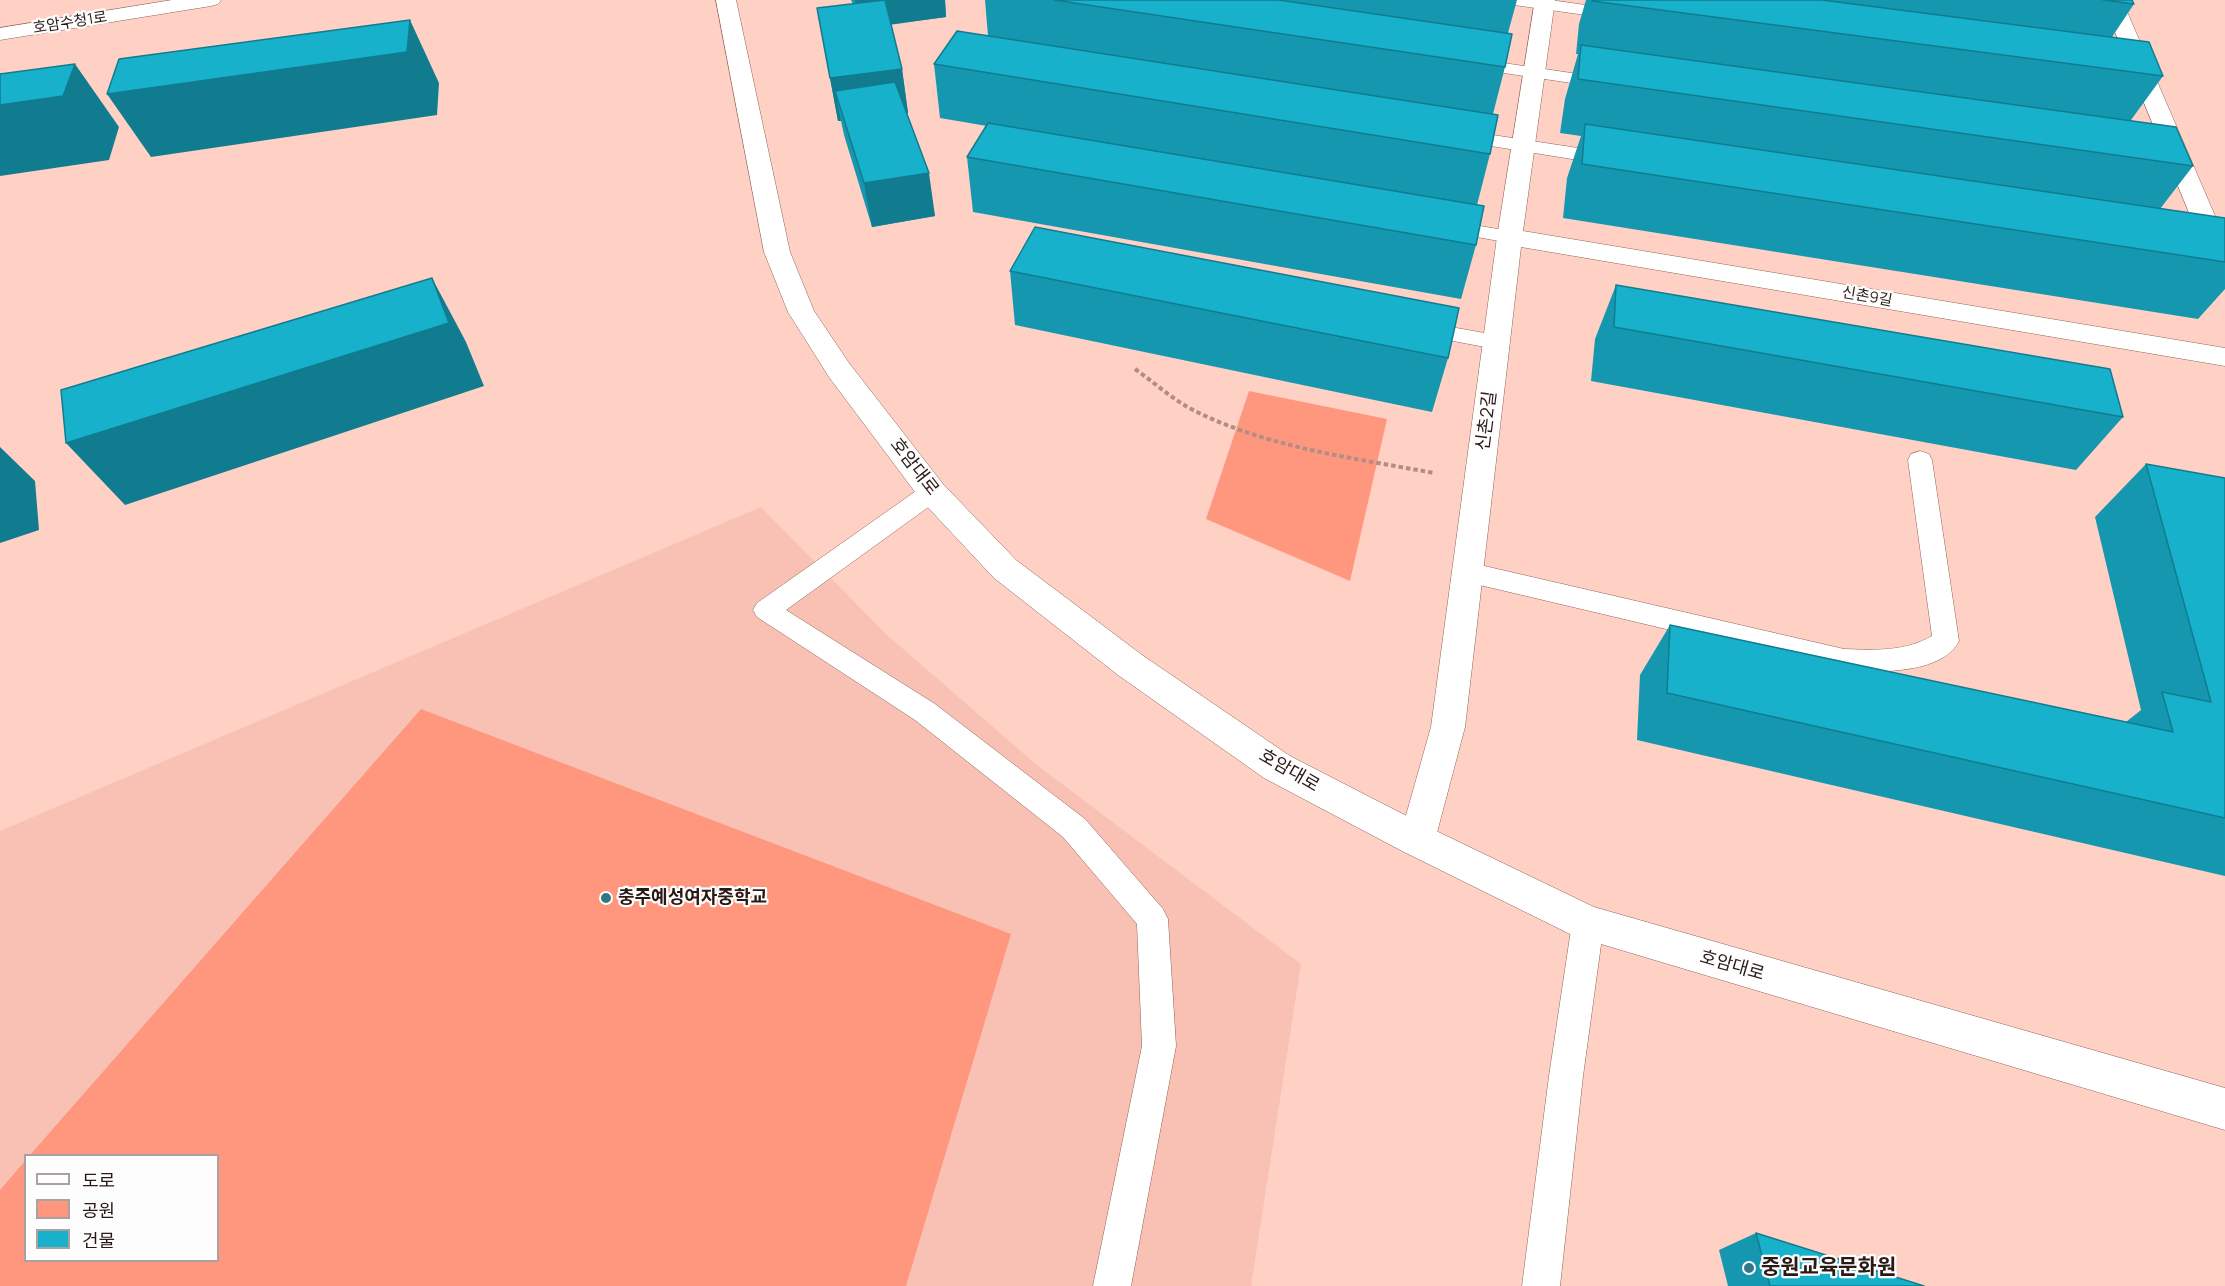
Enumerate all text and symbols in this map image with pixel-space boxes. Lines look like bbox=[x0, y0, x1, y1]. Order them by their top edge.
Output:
street label: 호암수청1로 bbox=[32, 8, 108, 38]
street label: 신촌9길 bbox=[1840, 284, 1894, 310]
street label: 신촌2길 bbox=[1473, 390, 1501, 452]
street label: 호암대로 bbox=[885, 434, 943, 500]
street label: 호암대로 bbox=[1255, 745, 1323, 797]
place label: 충주예성여자중학교 bbox=[618, 887, 767, 909]
marker: 충주예성여자중학교 bbox=[599, 891, 613, 905]
street label: 호암대로 bbox=[1697, 946, 1767, 986]
legend bbox=[24, 1154, 219, 1262]
text: 도로 bbox=[82, 1168, 115, 1192]
text: 공원 bbox=[82, 1198, 115, 1222]
text: 건물 bbox=[82, 1228, 115, 1252]
place label: 중원교육문화원 bbox=[1761, 1255, 1896, 1281]
marker: 중원교육문화원 bbox=[1742, 1261, 1756, 1275]

